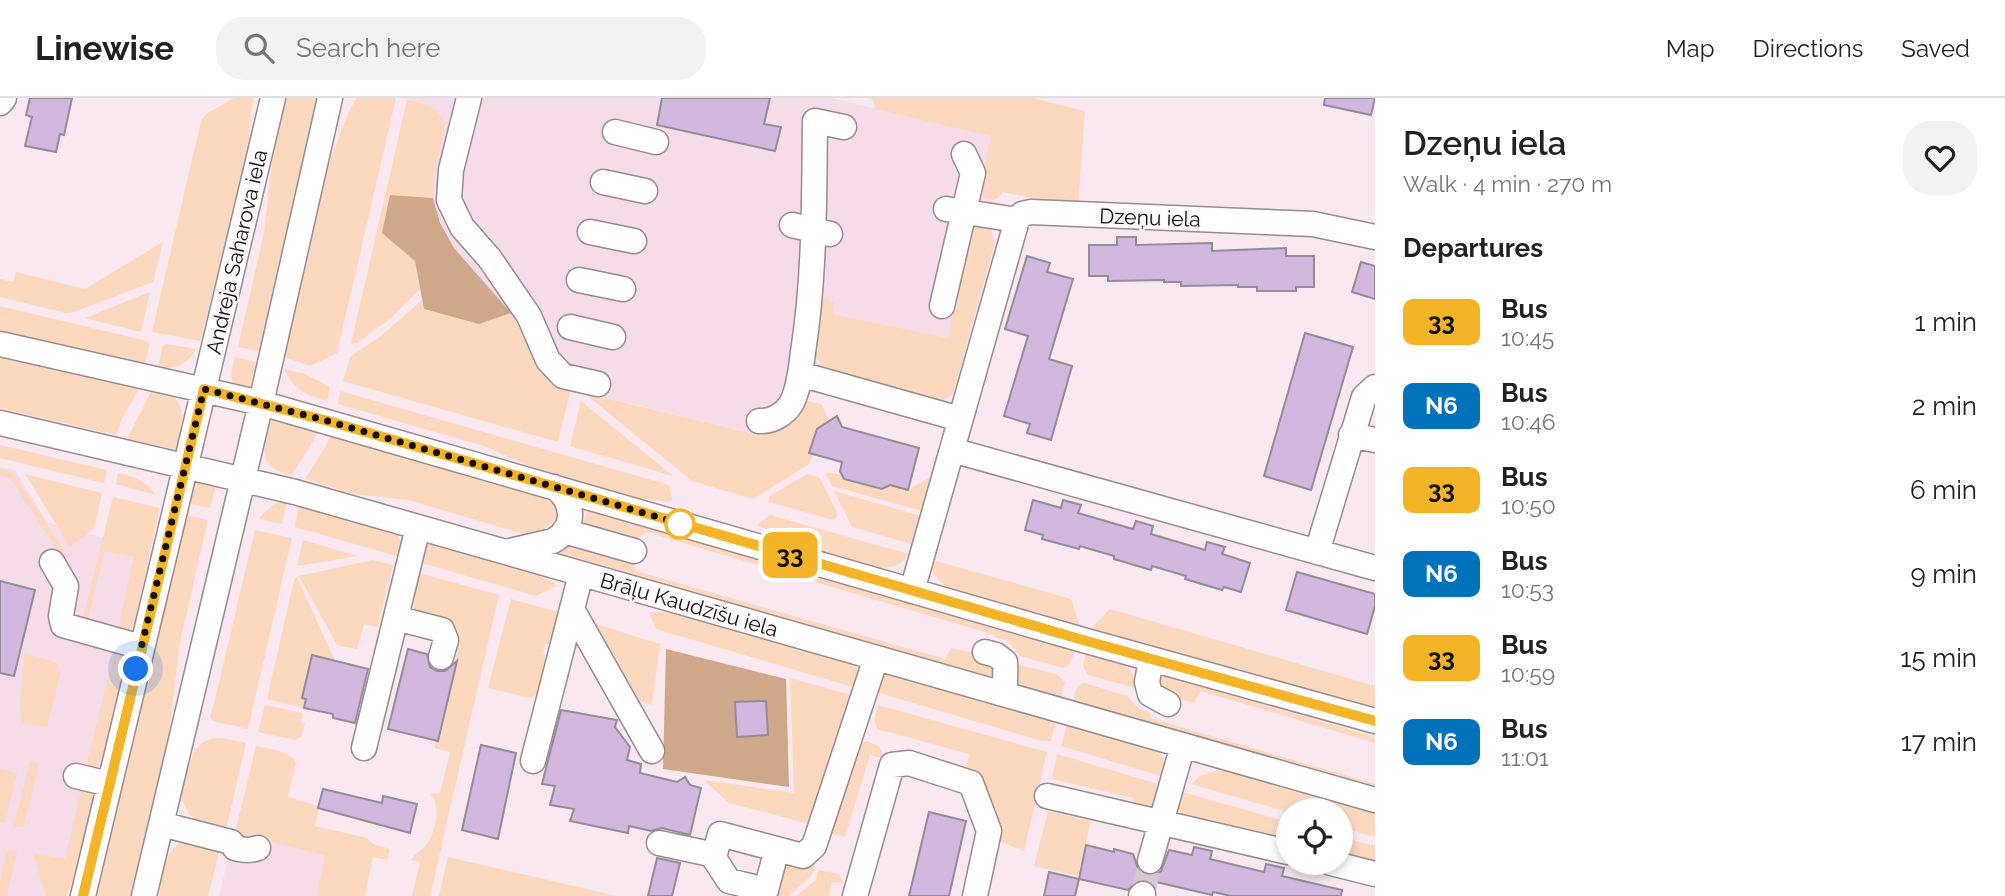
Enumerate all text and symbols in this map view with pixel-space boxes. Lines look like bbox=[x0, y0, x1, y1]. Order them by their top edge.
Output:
search box bbox=[216, 17, 706, 80]
text: Linewise bbox=[35, 29, 174, 68]
icon: search bbox=[240, 29, 278, 67]
text: Search here bbox=[296, 33, 440, 63]
text: Map bbox=[1666, 34, 1715, 63]
text: Directions bbox=[1753, 34, 1863, 63]
text: Saved bbox=[1901, 34, 1970, 63]
button: heart bbox=[1903, 121, 1977, 195]
text: Dzeņu iela bbox=[1403, 124, 1566, 163]
street label: Andreja Saharova iela bbox=[201, 147, 272, 357]
text: Walk · 4 min · 270 m bbox=[1403, 170, 1612, 197]
street label: Dzeņu iela bbox=[1099, 203, 1201, 232]
text: Departures bbox=[1403, 233, 1543, 263]
text: Bus bbox=[1501, 294, 1548, 324]
text: 33 bbox=[1428, 307, 1455, 336]
text: 1 min bbox=[1915, 307, 1977, 337]
text: 10:45 bbox=[1501, 324, 1554, 351]
text: Bus bbox=[1501, 378, 1548, 408]
text: N6 bbox=[1425, 391, 1458, 420]
text: 2 min bbox=[1912, 391, 1977, 421]
text: 10:46 bbox=[1501, 408, 1556, 435]
text: Bus bbox=[1501, 462, 1548, 492]
text: 33 bbox=[1428, 475, 1455, 504]
text: 6 min bbox=[1910, 475, 1977, 505]
text: 10:50 bbox=[1501, 492, 1556, 519]
unlabelled marker bbox=[665, 509, 695, 539]
line badge: 33 bbox=[758, 532, 822, 578]
text: 33 bbox=[777, 540, 803, 569]
text: Bus bbox=[1501, 546, 1548, 576]
text: N6 bbox=[1425, 559, 1458, 588]
text: 9 min bbox=[1910, 559, 1977, 589]
street label: Brāļu Kaudzīšu iela bbox=[597, 567, 781, 642]
text: 10:53 bbox=[1501, 576, 1554, 603]
text: Bus bbox=[1501, 630, 1548, 660]
text: 33 bbox=[1428, 643, 1455, 672]
text: 15 min bbox=[1900, 643, 1977, 673]
your location bbox=[118, 651, 153, 686]
text: 10:59 bbox=[1501, 660, 1555, 687]
text: Bus bbox=[1501, 714, 1548, 744]
text: N6 bbox=[1425, 727, 1458, 756]
text: 17 min bbox=[1901, 727, 1977, 757]
text: 11:01 bbox=[1501, 744, 1549, 771]
map controls bbox=[1276, 798, 1353, 875]
button: locate bbox=[1276, 798, 1353, 875]

